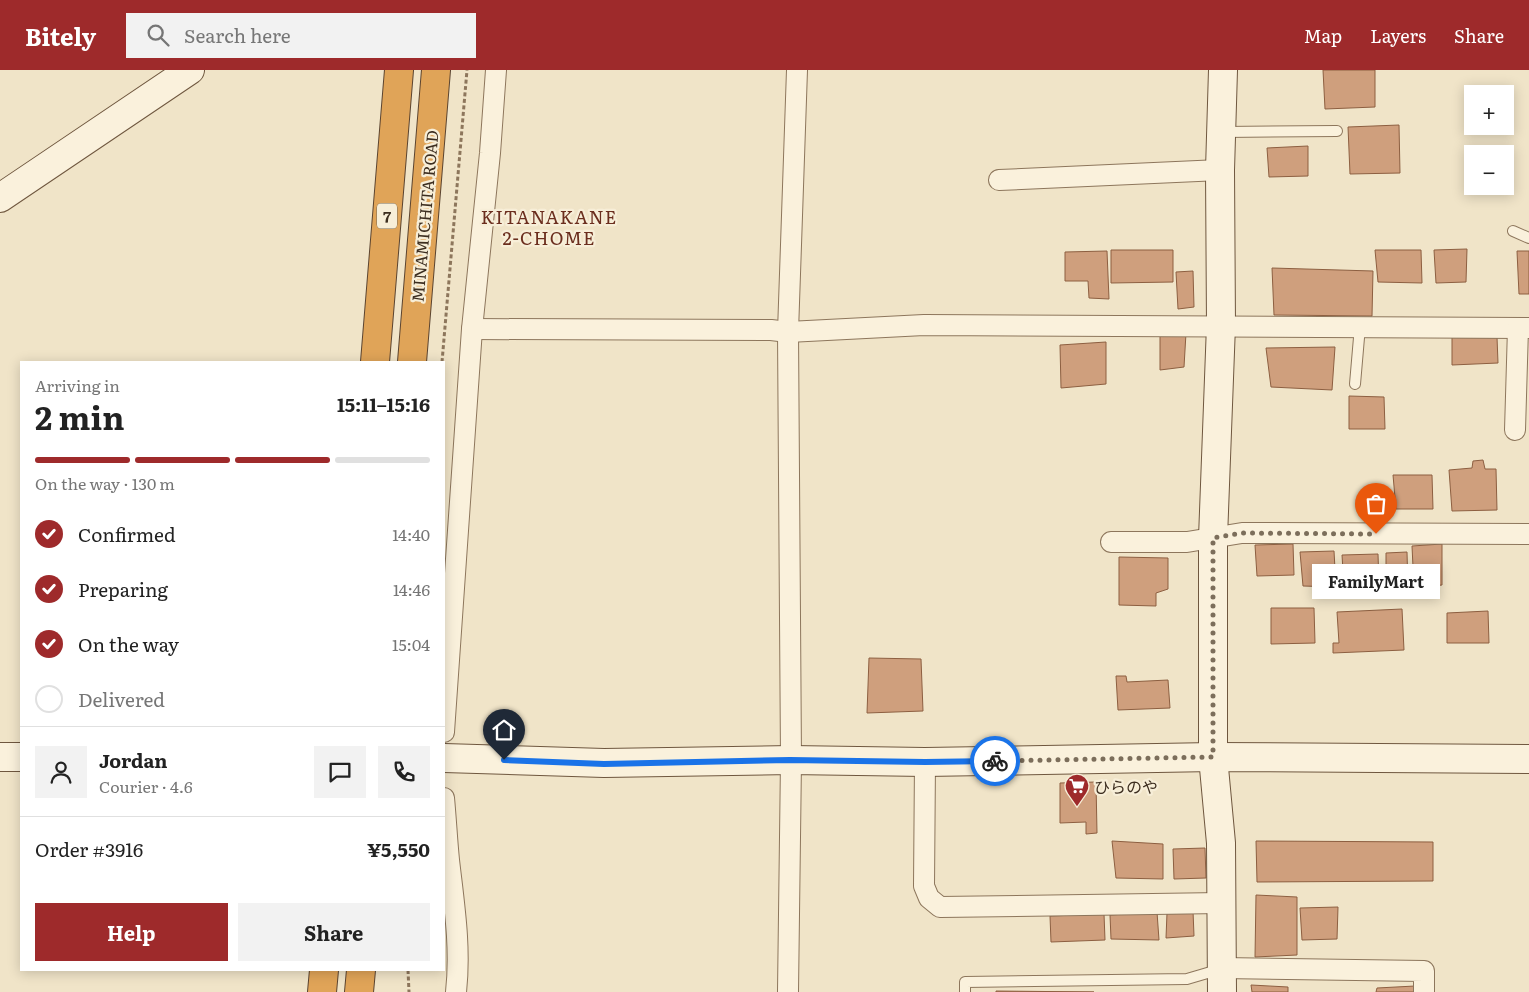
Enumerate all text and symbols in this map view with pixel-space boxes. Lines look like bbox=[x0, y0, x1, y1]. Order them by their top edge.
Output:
search box bbox=[126, 13, 476, 58]
text: Bitely bbox=[25, 18, 96, 53]
icon: search bbox=[144, 21, 172, 49]
text: Search here bbox=[184, 21, 291, 49]
text: Map bbox=[1304, 22, 1342, 49]
text: Layers bbox=[1370, 22, 1426, 49]
text: Share bbox=[1454, 22, 1504, 49]
map controls bbox=[1464, 85, 1514, 195]
button: + bbox=[1464, 85, 1514, 135]
street label: MINAMICHITA ROAD bbox=[405, 129, 443, 303]
button: − bbox=[1464, 145, 1514, 195]
district label: KITANAKANE 2-CHOME bbox=[481, 203, 617, 251]
road number: 7 bbox=[377, 204, 397, 228]
text: Arriving in bbox=[35, 373, 120, 397]
text: 15:11–15:16 bbox=[337, 390, 430, 418]
text: 2 min bbox=[35, 392, 124, 440]
text: On the way · 130 m bbox=[35, 471, 175, 495]
pin bbox=[1355, 483, 1397, 534]
icon: bag bbox=[1362, 490, 1390, 518]
icon: check bbox=[35, 520, 63, 548]
text: Confirmed bbox=[78, 520, 176, 548]
text: 14:40 bbox=[392, 522, 430, 546]
callout: FamilyMart bbox=[1312, 564, 1440, 599]
text: FamilyMart bbox=[1328, 569, 1424, 593]
icon: check bbox=[35, 575, 63, 603]
text: Preparing bbox=[78, 575, 168, 603]
text: 14:46 bbox=[393, 577, 430, 601]
icon: check bbox=[35, 630, 63, 658]
text: On the way bbox=[78, 630, 179, 658]
text: 15:04 bbox=[392, 632, 430, 656]
text: Delivered bbox=[78, 685, 165, 713]
pin bbox=[483, 709, 525, 760]
icon: home bbox=[490, 716, 518, 744]
courier bbox=[970, 736, 1020, 786]
button: person bbox=[35, 746, 87, 798]
text: Jordan bbox=[99, 746, 168, 774]
button: chat bbox=[314, 746, 366, 798]
button: phone bbox=[378, 746, 430, 798]
icon: bike bbox=[981, 747, 1009, 775]
supermarket icon: ひらのや bbox=[1064, 773, 1090, 807]
text: Courier · 4.6 bbox=[99, 774, 193, 798]
place label: ひらのや bbox=[1094, 774, 1158, 798]
text: Order #3916 bbox=[35, 835, 143, 863]
text: ¥5,550 bbox=[367, 835, 430, 863]
button: Help bbox=[35, 903, 228, 961]
button: Share bbox=[238, 903, 430, 961]

